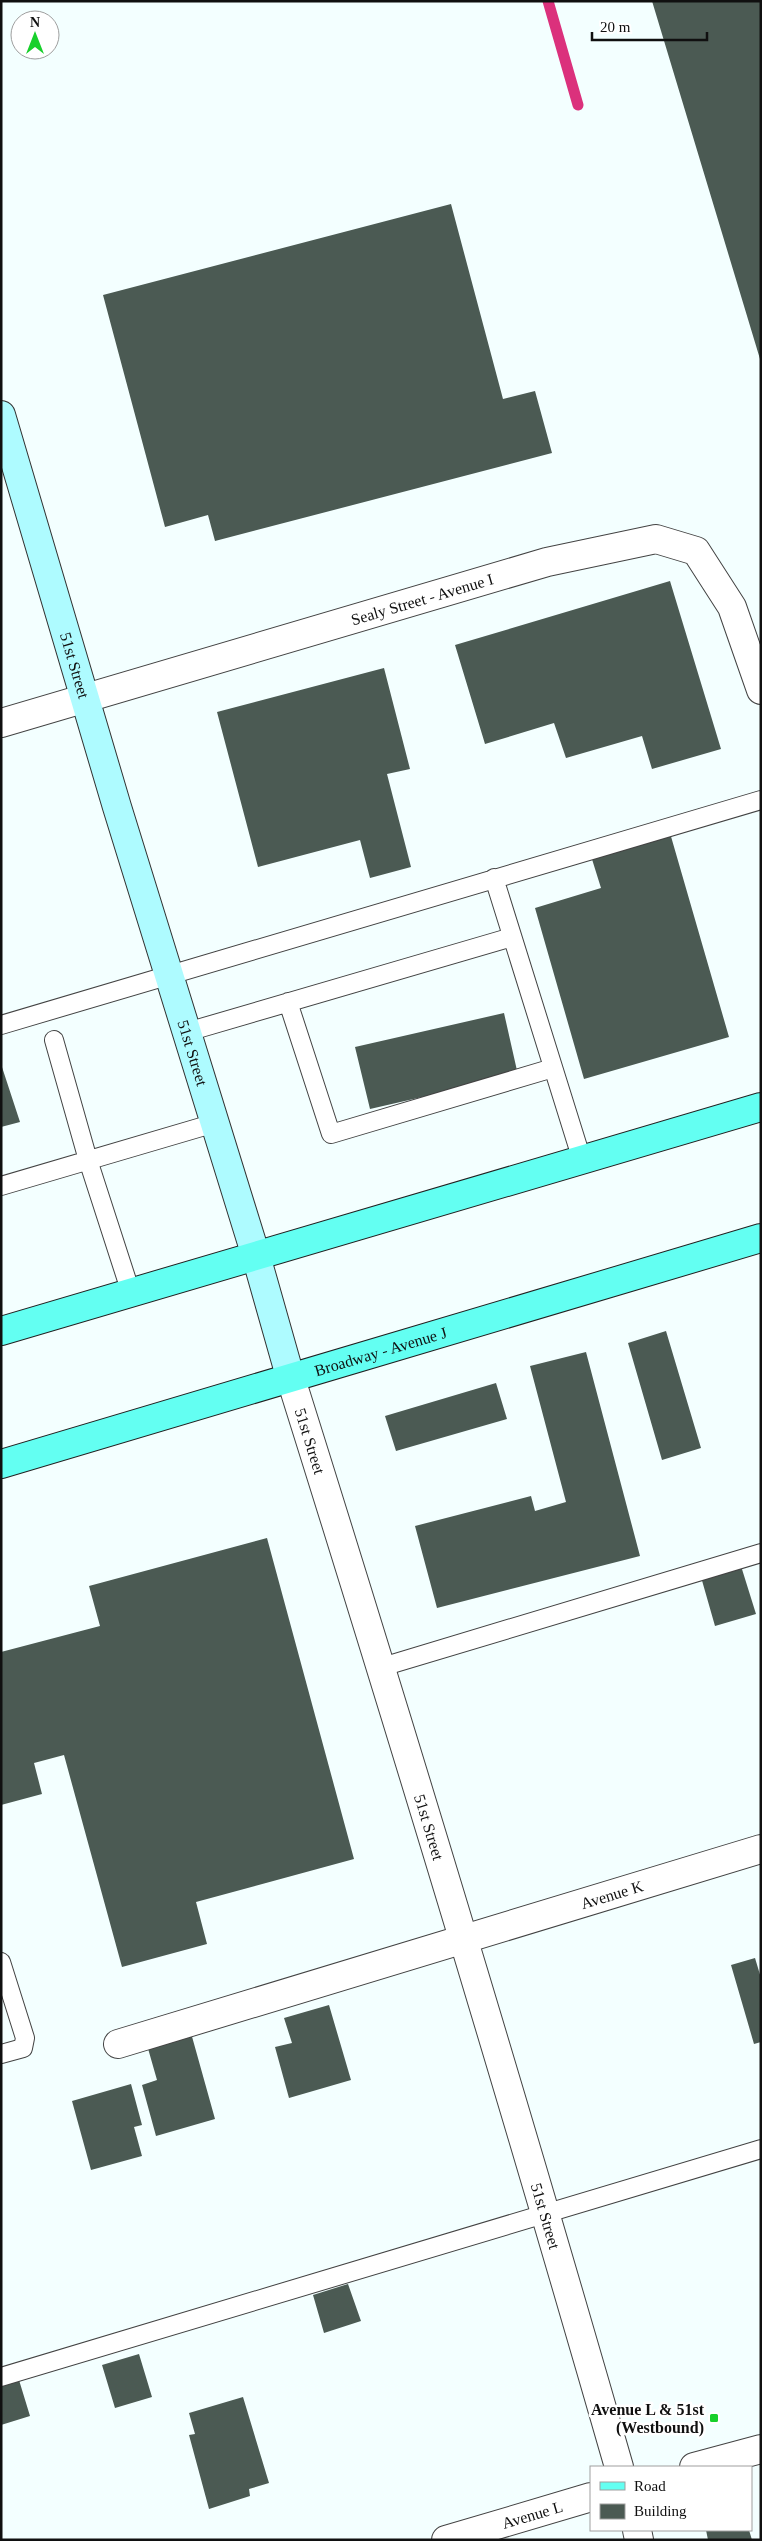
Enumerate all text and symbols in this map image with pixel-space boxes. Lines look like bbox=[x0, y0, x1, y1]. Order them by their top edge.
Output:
north arrow bbox=[10, 10, 60, 60]
scale bar bbox=[592, 10, 707, 42]
text: N bbox=[30, 15, 40, 30]
text: 20 m bbox=[600, 19, 631, 35]
street label: Sealy Street - Avenue I bbox=[349, 570, 495, 628]
street label: 51st Street bbox=[57, 630, 93, 701]
street label: 51st Street bbox=[174, 1018, 211, 1088]
street label: Broadway - Avenue J bbox=[313, 1324, 449, 1379]
street label: 51st Street bbox=[292, 1406, 328, 1477]
street label: 51st Street bbox=[411, 1792, 447, 1863]
street label: Avenue K bbox=[579, 1877, 646, 1912]
street label: 51st Street bbox=[528, 2181, 563, 2252]
place label: Avenue L & 51st (Westbound) bbox=[591, 2401, 705, 2437]
marker: Avenue L & 51st (Westbound) bbox=[708, 2412, 720, 2424]
legend bbox=[590, 2466, 752, 2531]
text: Road bbox=[634, 2478, 666, 2494]
street label: Avenue L bbox=[500, 2498, 565, 2532]
text: Building bbox=[634, 2503, 687, 2519]

